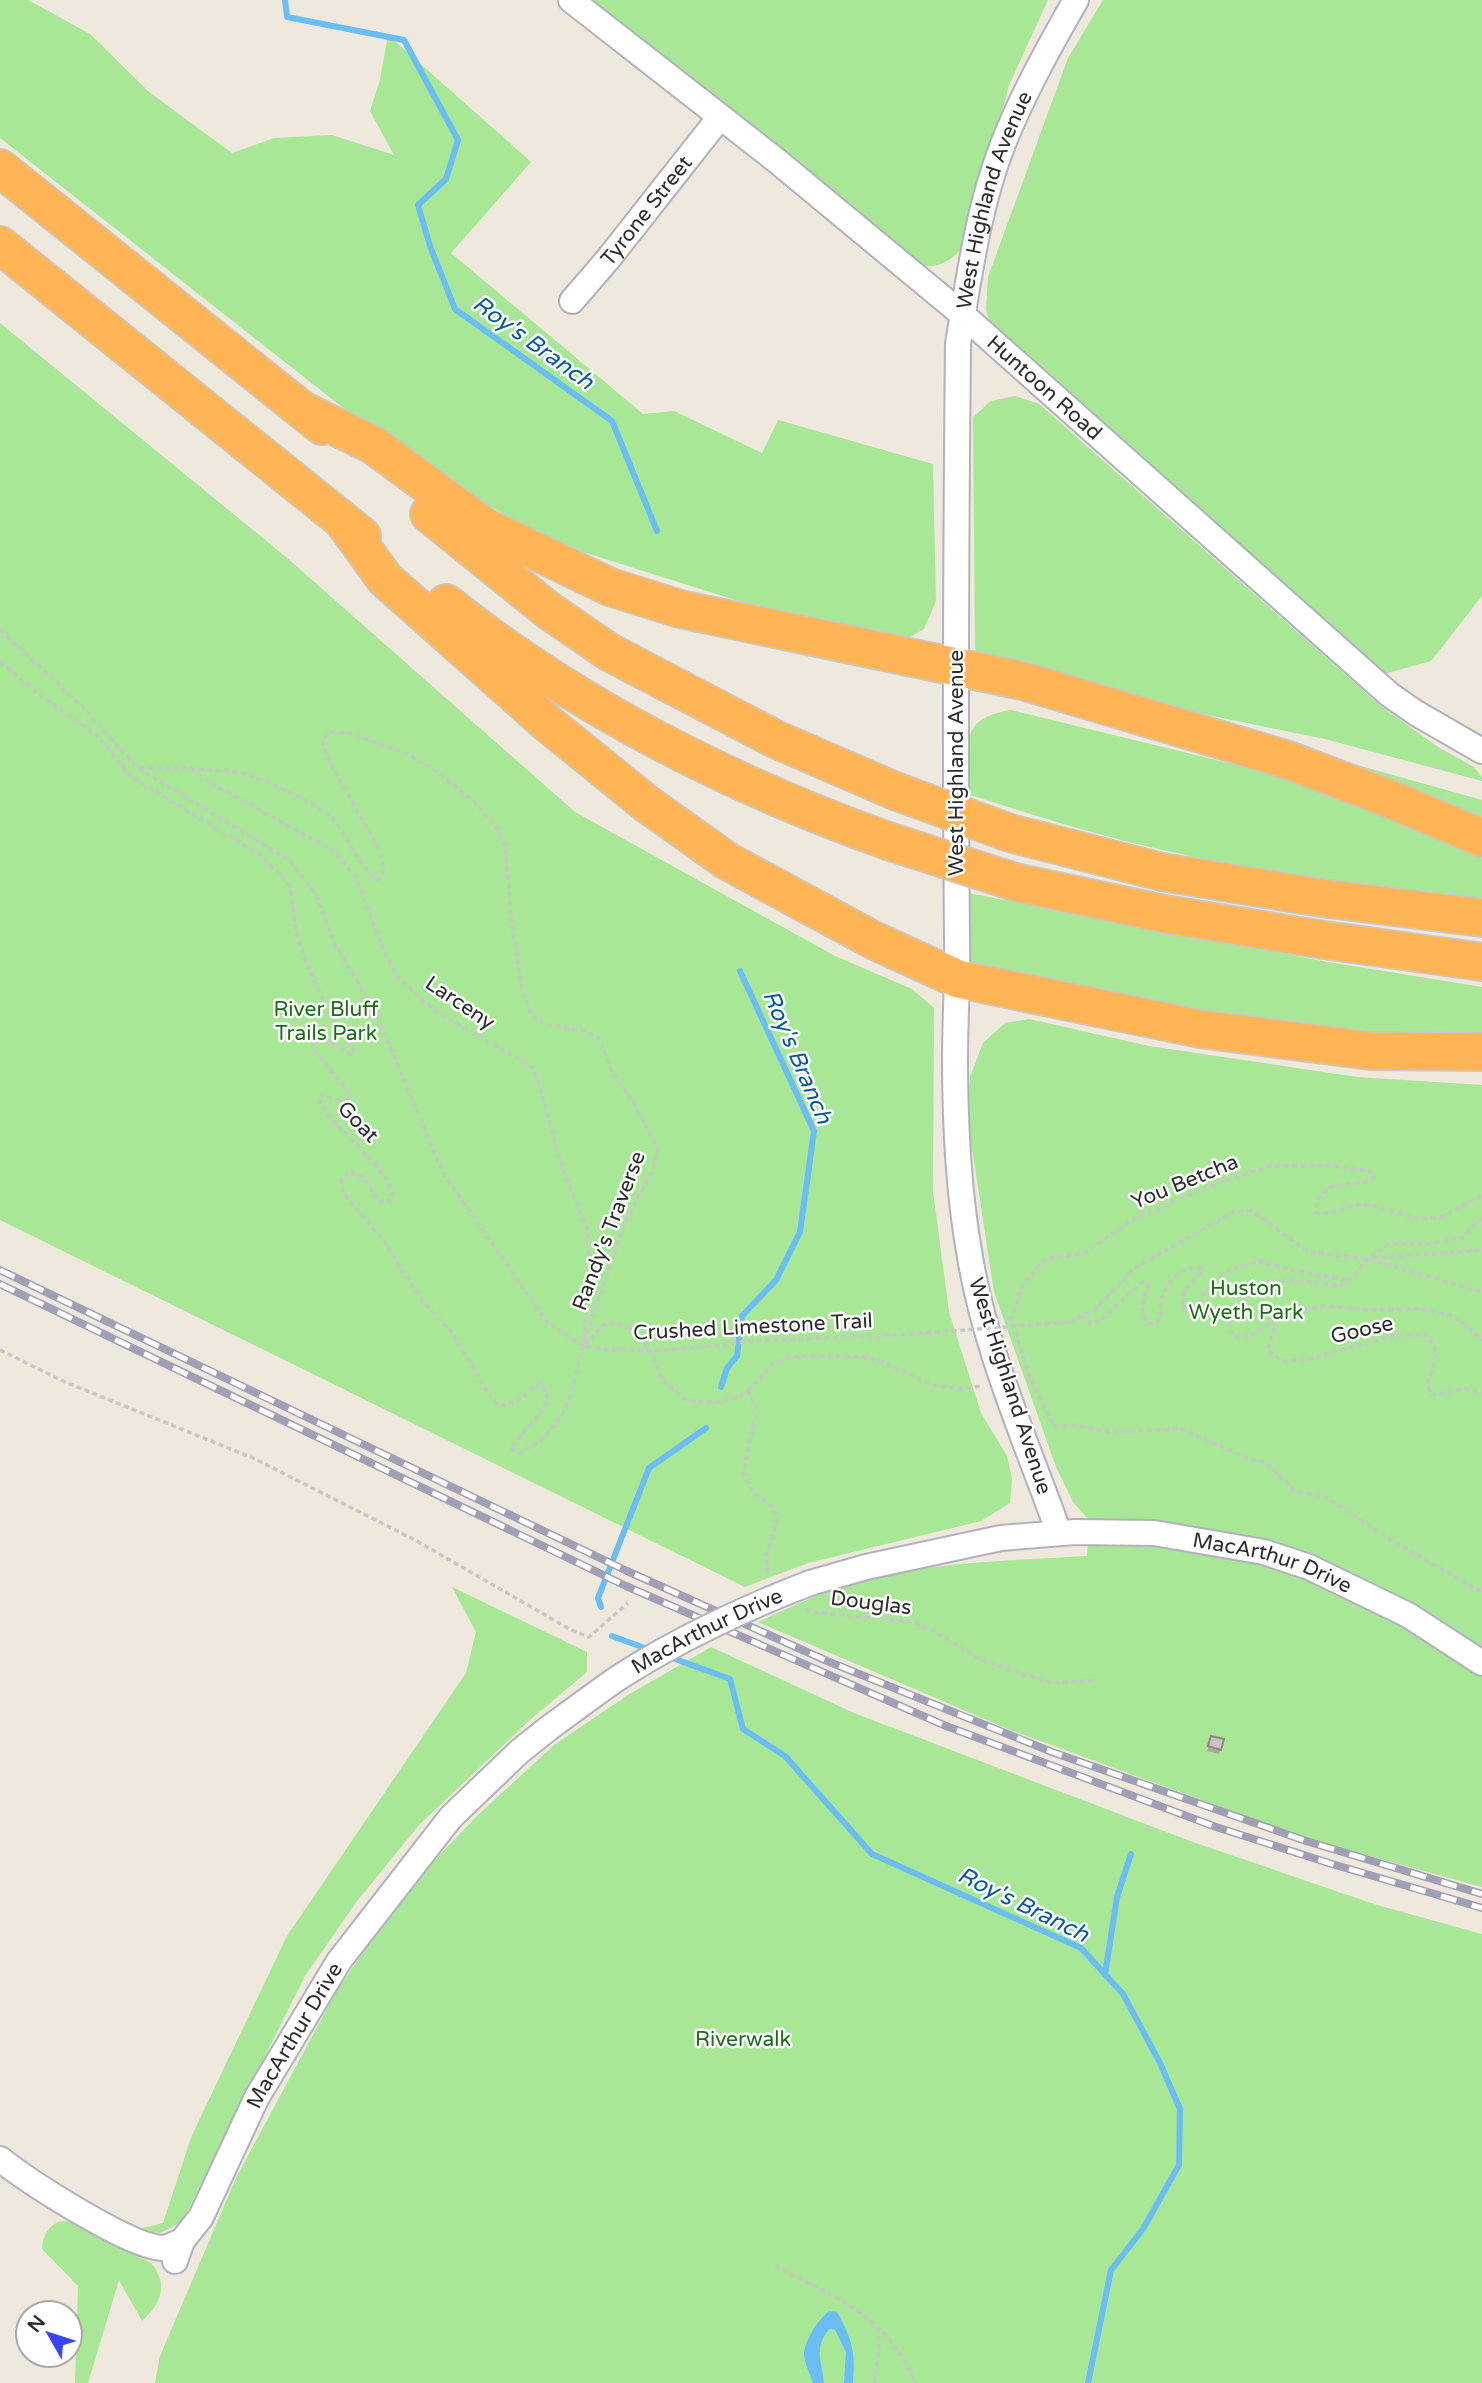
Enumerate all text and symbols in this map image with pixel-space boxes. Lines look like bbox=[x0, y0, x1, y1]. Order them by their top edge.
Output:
street label: West Highland Avenue bbox=[951, 87, 1037, 311]
street label: Tyrone Street bbox=[595, 151, 697, 271]
water label: Roy's Branch bbox=[467, 290, 600, 397]
street label: Huntoon Road bbox=[982, 330, 1107, 445]
street label: West Highland Avenue bbox=[944, 650, 969, 876]
street label: Larceny bbox=[420, 971, 500, 1035]
water label: Roy's Branch bbox=[756, 986, 838, 1129]
park label: River Bluff Trails Park bbox=[273, 997, 379, 1046]
street label: Goat bbox=[332, 1096, 384, 1148]
street label: Randy's Traverse bbox=[567, 1148, 651, 1314]
street label: You Betcha bbox=[1128, 1149, 1242, 1215]
street label: West Highland Avenue bbox=[963, 1275, 1057, 1498]
park label: Huston Wyeth Park bbox=[1188, 1276, 1304, 1325]
street label: Crushed Limestone Trail bbox=[633, 1308, 873, 1346]
street label: Goose bbox=[1328, 1311, 1396, 1349]
street label: MacArthur Drive bbox=[1191, 1527, 1356, 1598]
street label: MacArthur Drive bbox=[627, 1583, 786, 1679]
street label: Douglas bbox=[829, 1586, 913, 1620]
water label: Roy's Branch bbox=[953, 1861, 1094, 1949]
street label: MacArthur Drive bbox=[241, 1958, 348, 2112]
park label: Riverwalk bbox=[695, 2027, 791, 2052]
north arrow bbox=[14, 2299, 84, 2369]
text: N bbox=[23, 2311, 50, 2337]

